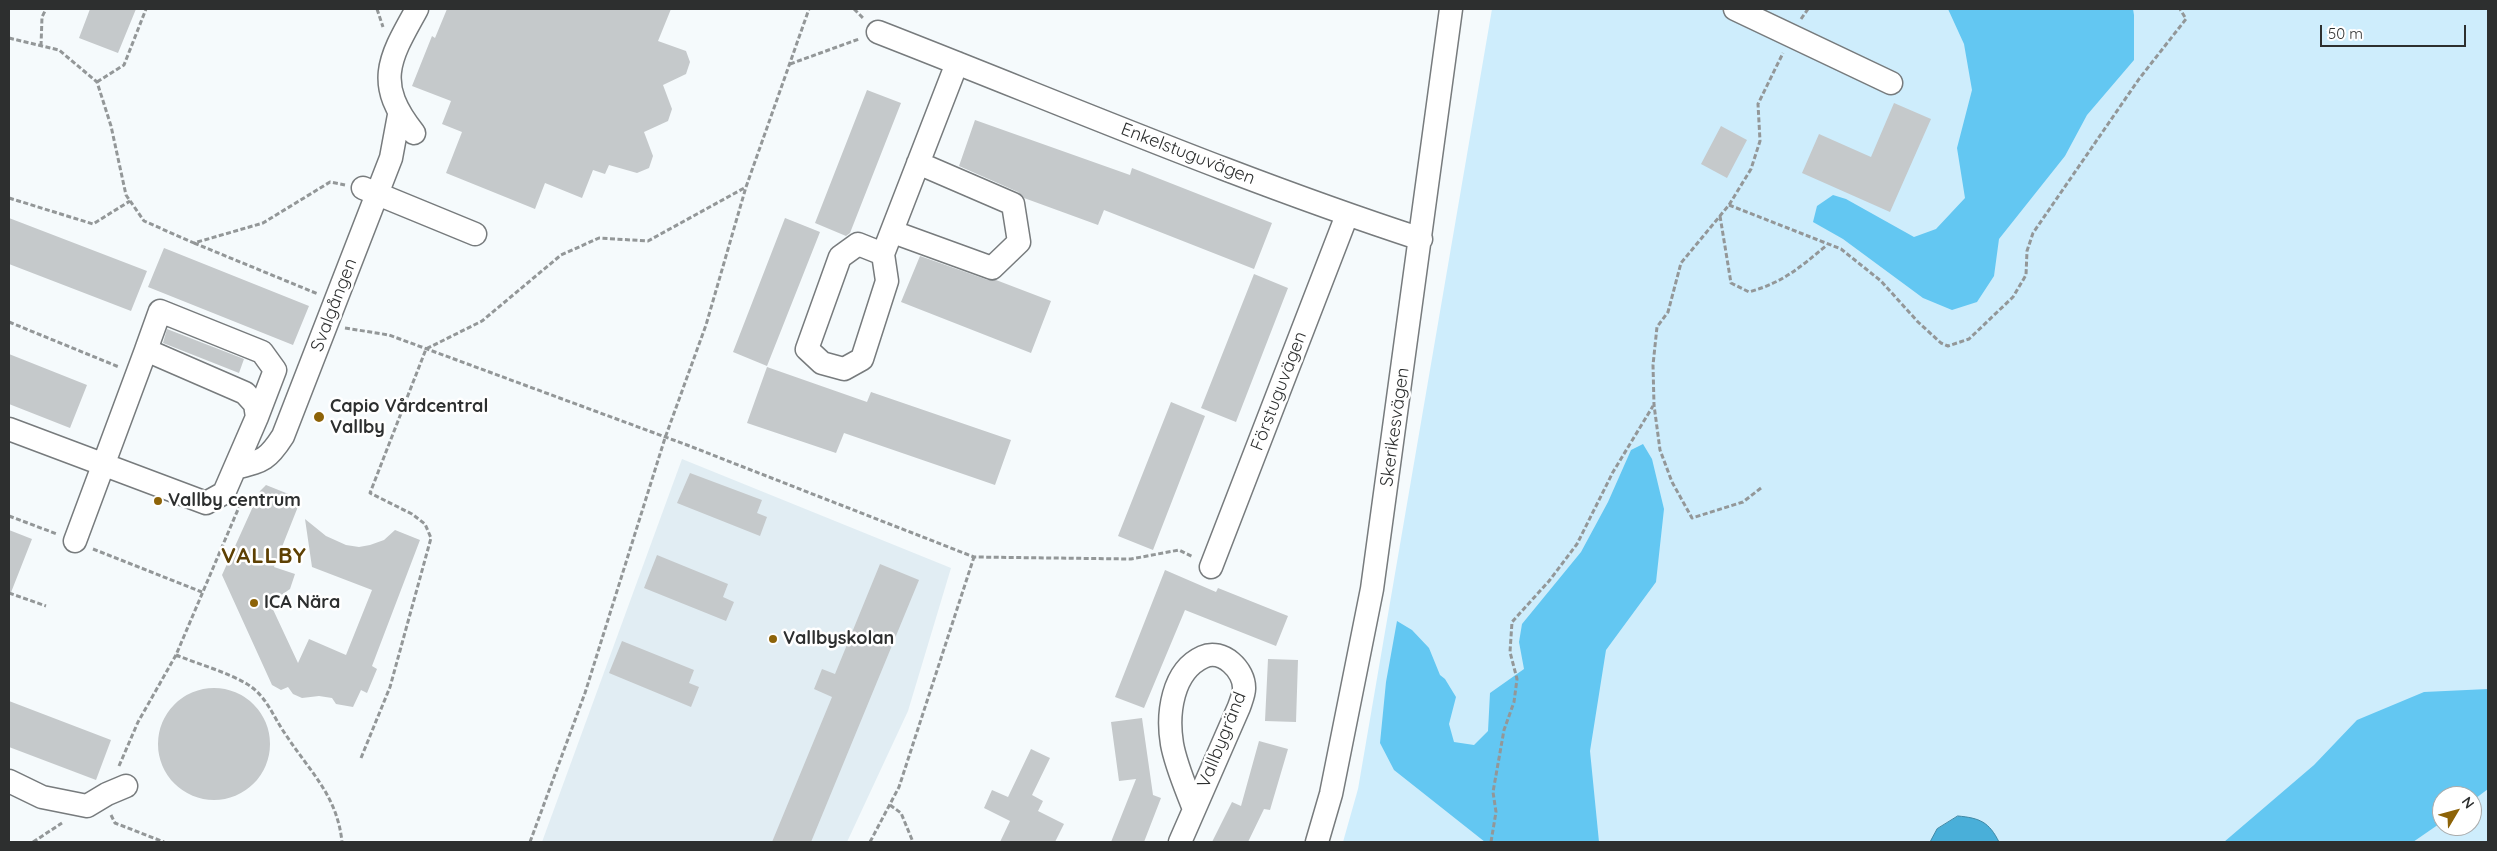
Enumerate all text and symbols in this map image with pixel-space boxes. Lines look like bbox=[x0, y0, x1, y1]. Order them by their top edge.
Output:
scale bar bbox=[2322, 15, 2468, 47]
text: 50 m bbox=[2328, 24, 2363, 43]
street label: Enkelstuguvägen bbox=[1118, 118, 1258, 190]
street label: Svalgången bbox=[306, 255, 362, 355]
street label: Förstuguvägen bbox=[1246, 328, 1312, 454]
street label: Skerikesvägen bbox=[1376, 366, 1414, 488]
place label: Capio Vårdcentral Vallby bbox=[330, 396, 488, 438]
marker: Capio Vårdcentral Vallby bbox=[312, 410, 326, 424]
place label: Vallby centrum bbox=[168, 490, 301, 512]
marker: Vallby centrum bbox=[152, 495, 164, 507]
district label: VALLBY bbox=[220, 543, 308, 569]
place label: ICA Nära bbox=[264, 592, 340, 614]
marker: ICA Nära bbox=[248, 597, 260, 609]
place label: Vallbyskolan bbox=[783, 628, 894, 650]
marker: Vallbyskolan bbox=[767, 633, 779, 645]
street label: Vallbygränd bbox=[1193, 689, 1251, 791]
north arrow bbox=[2432, 786, 2482, 836]
text: N bbox=[2458, 793, 2478, 812]

